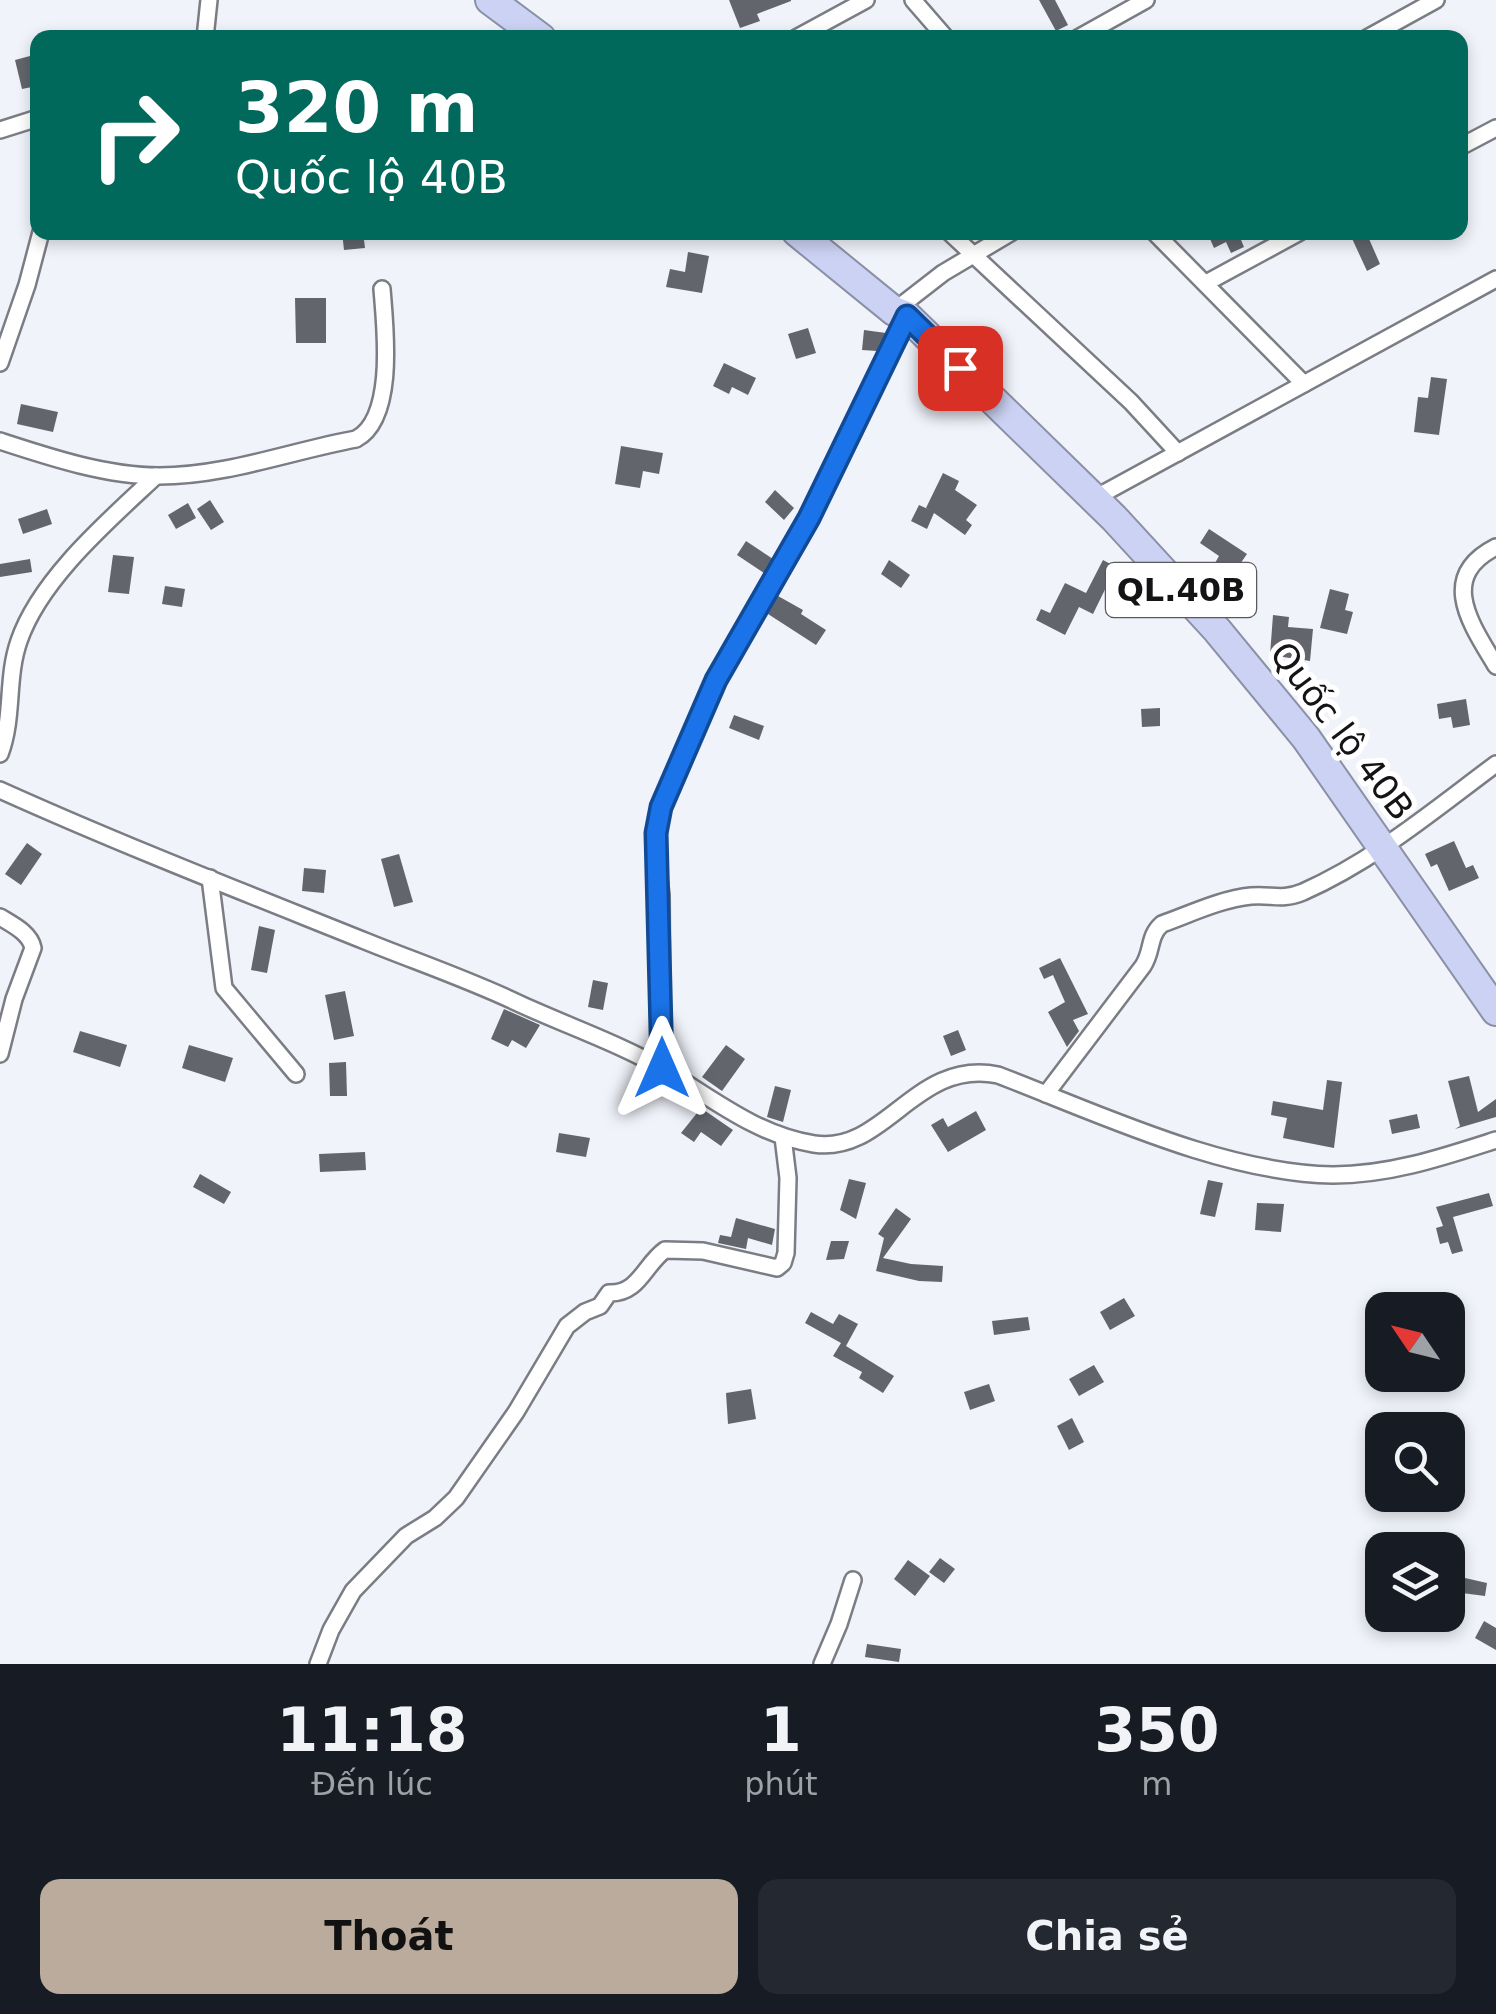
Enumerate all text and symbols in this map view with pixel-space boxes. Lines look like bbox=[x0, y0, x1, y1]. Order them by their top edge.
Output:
text: 320 m bbox=[235, 67, 478, 149]
icon: right bbox=[70, 70, 200, 200]
text: Quốc lộ 40B bbox=[235, 151, 508, 204]
pin bbox=[918, 326, 1003, 411]
icon: arrive bbox=[933, 341, 988, 396]
road number: QL.40B bbox=[1106, 563, 1256, 617]
street label: Quốc lộ 40B bbox=[1262, 634, 1422, 828]
position arrow bbox=[610, 1016, 714, 1120]
north arrow bbox=[1365, 1292, 1465, 1392]
map controls bbox=[1365, 1292, 1465, 1632]
button: search bbox=[1365, 1412, 1465, 1512]
button: layers bbox=[1365, 1532, 1465, 1632]
text: 11:18 bbox=[277, 1695, 468, 1765]
text: 1 bbox=[760, 1695, 802, 1765]
text: 350 bbox=[1094, 1695, 1219, 1765]
text: Đến lúc bbox=[311, 1765, 433, 1803]
text: phút bbox=[744, 1765, 818, 1803]
text: m bbox=[1141, 1765, 1172, 1803]
button: Thoát bbox=[40, 1879, 738, 1994]
button: Chia sẻ bbox=[758, 1879, 1456, 1994]

